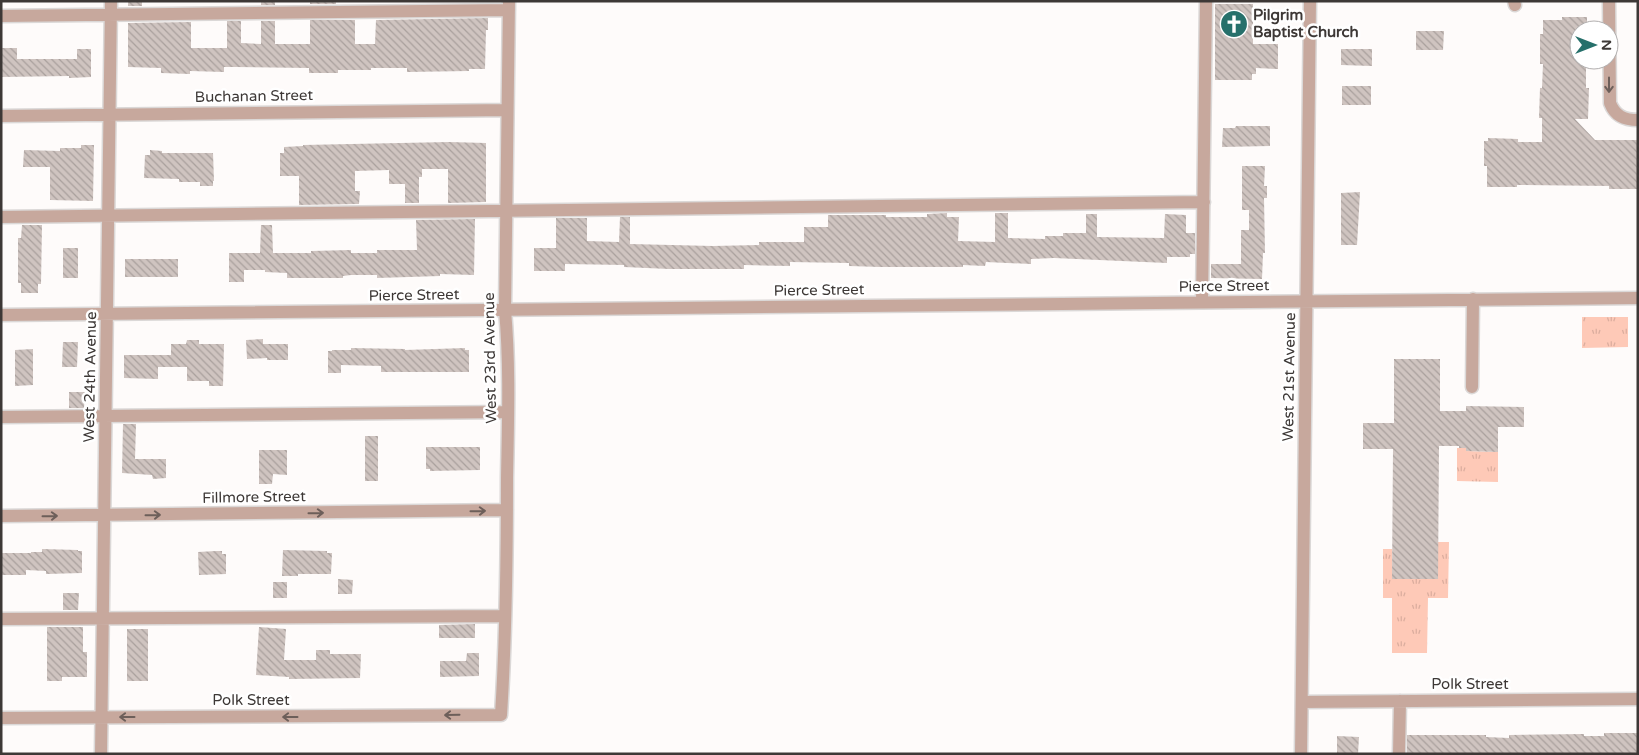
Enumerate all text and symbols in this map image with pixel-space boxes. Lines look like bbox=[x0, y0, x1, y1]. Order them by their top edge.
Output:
place label: Pilgrim Baptist Church bbox=[1253, 6, 1359, 42]
church icon: Pilgrim Baptist Church bbox=[1219, 9, 1249, 39]
north arrow bbox=[1569, 20, 1619, 70]
text: N bbox=[1598, 39, 1615, 51]
one-way arrow bbox=[1604, 76, 1614, 93]
street label: Buchanan Street bbox=[195, 86, 314, 106]
street label: Pierce Street bbox=[1178, 276, 1270, 296]
street label: Pierce Street bbox=[773, 280, 865, 300]
street label: Pierce Street bbox=[368, 285, 460, 305]
street label: West 23rd Avenue bbox=[480, 292, 500, 424]
street label: West 24th Avenue bbox=[80, 311, 100, 443]
street label: West 21st Avenue bbox=[1279, 312, 1299, 442]
street label: Fillmore Street bbox=[202, 487, 306, 507]
one-way arrow bbox=[470, 506, 486, 516]
one-way arrow bbox=[307, 508, 323, 518]
one-way arrow bbox=[145, 510, 161, 519]
one-way arrow bbox=[42, 511, 58, 521]
street label: Polk Street bbox=[1431, 675, 1509, 693]
street label: Polk Street bbox=[212, 691, 290, 709]
one-way arrow bbox=[444, 710, 460, 720]
one-way arrow bbox=[119, 712, 136, 722]
one-way arrow bbox=[282, 712, 298, 722]

